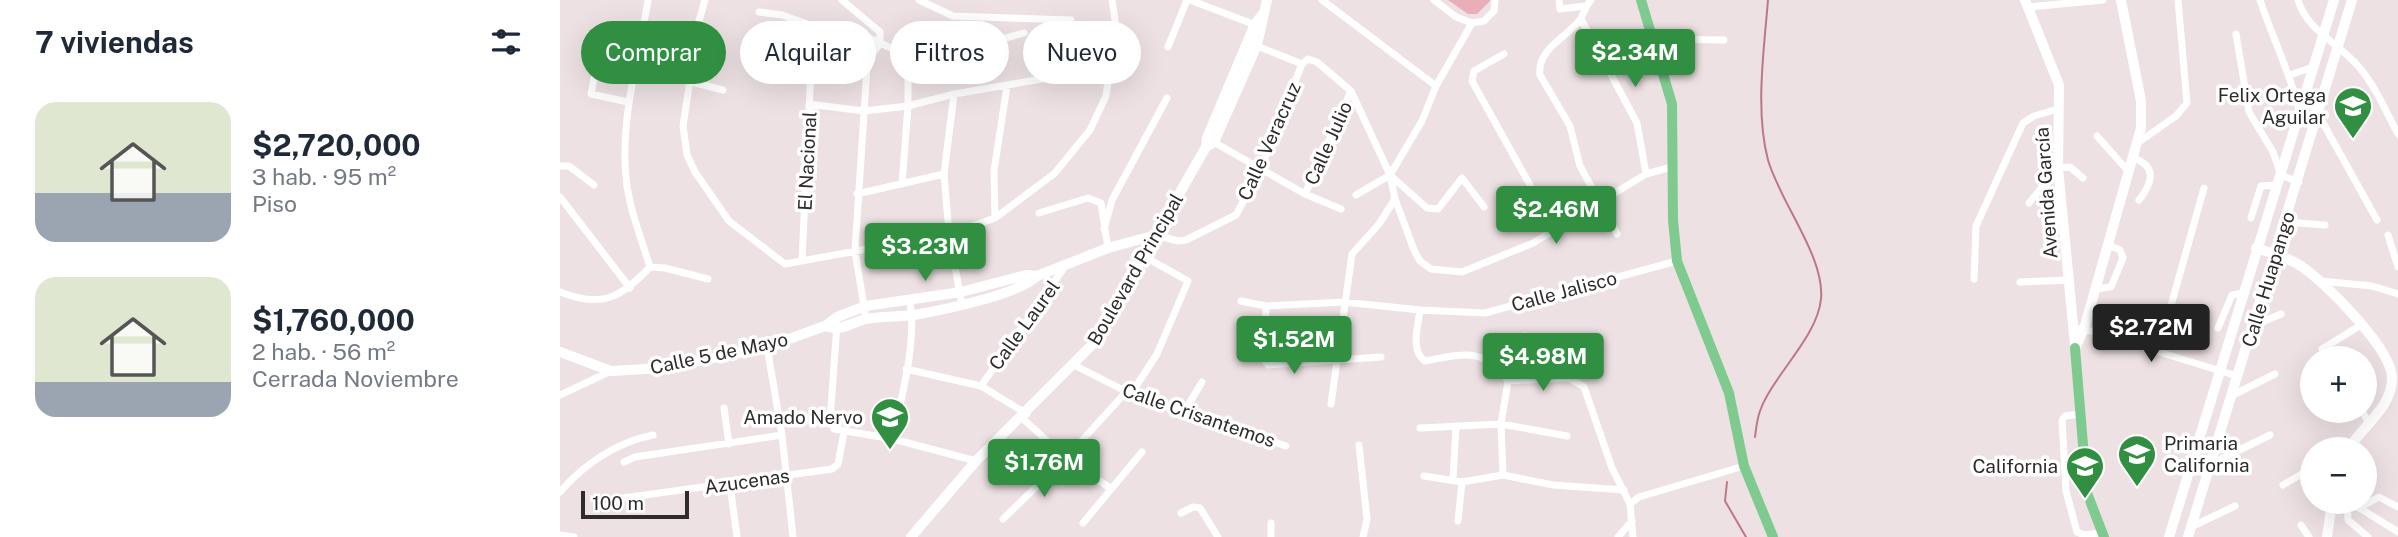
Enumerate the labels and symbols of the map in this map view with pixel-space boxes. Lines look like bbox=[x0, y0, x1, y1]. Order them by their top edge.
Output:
pin: $2.34M bbox=[1578, 29, 1692, 89]
street label: Calle Veracruz bbox=[1233, 78, 1305, 204]
place label: Felix Ortega Aguilar bbox=[2218, 84, 2326, 128]
school or university icon: Felix Ortega Aguilar bbox=[2332, 85, 2374, 140]
street label: Calle Julio bbox=[1300, 98, 1356, 188]
street label: El Nacional bbox=[793, 111, 821, 211]
street label: Avenida García bbox=[2030, 127, 2062, 259]
pin: $2.46M bbox=[1499, 187, 1613, 246]
street label: Boulevard Principal bbox=[1083, 189, 1187, 349]
street label: Calle Huapango bbox=[2237, 209, 2299, 349]
pin: $3.23M bbox=[868, 224, 982, 283]
street label: Calle Jalisco bbox=[1509, 266, 1619, 316]
street label: Calle Laurel bbox=[984, 276, 1064, 374]
pin: $2.72M bbox=[2094, 304, 2208, 364]
pin: $1.52M bbox=[1237, 316, 1351, 376]
street label: Calle 5 de Mayo bbox=[648, 328, 790, 378]
pin: $4.98M bbox=[1486, 334, 1600, 393]
street label: Calle Crisantemos bbox=[1120, 379, 1278, 451]
school or university icon: Amado Nervo bbox=[869, 396, 911, 451]
place label: Amado Nervo bbox=[743, 406, 863, 428]
place label: Primaria California bbox=[2164, 432, 2250, 476]
school or university icon: Primaria California bbox=[2116, 433, 2158, 488]
pin: $1.76M bbox=[987, 440, 1101, 499]
school or university icon: California bbox=[2064, 445, 2106, 500]
place label: California bbox=[1972, 455, 2058, 477]
street label: Azucenas bbox=[703, 464, 791, 498]
scale bar bbox=[581, 488, 690, 520]

